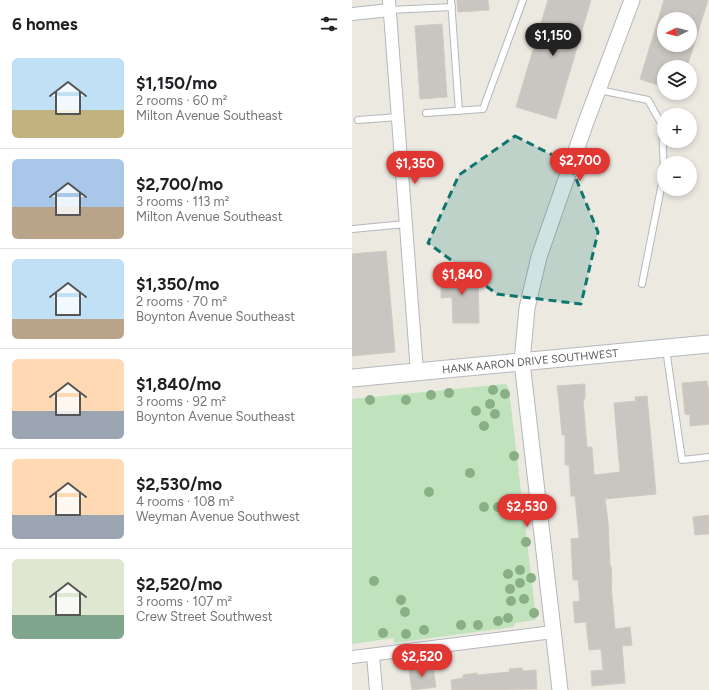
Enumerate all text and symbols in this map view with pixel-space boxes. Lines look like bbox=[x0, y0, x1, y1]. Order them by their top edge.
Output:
north arrow bbox=[657, 12, 697, 52]
map controls bbox=[657, 12, 697, 196]
icon: filters bbox=[318, 13, 340, 35]
text: 6 homes bbox=[12, 14, 78, 34]
pin: $1,150 bbox=[520, 23, 586, 57]
text: $1,150 bbox=[534, 28, 572, 43]
button: layers bbox=[657, 60, 697, 100]
text: $1,150/mo bbox=[136, 73, 217, 93]
icon: home bbox=[44, 74, 92, 122]
text: 2 rooms · 60 m² bbox=[136, 93, 227, 108]
text: Milton Avenue Southeast bbox=[136, 108, 283, 123]
button: + bbox=[657, 108, 697, 148]
pin: $2,700 bbox=[547, 148, 613, 182]
pin: $1,350 bbox=[382, 151, 448, 185]
text: $2,700 bbox=[559, 153, 601, 168]
text: $1,350 bbox=[395, 156, 435, 171]
button: − bbox=[657, 156, 697, 196]
text: $2,700/mo bbox=[136, 174, 223, 194]
icon: home bbox=[44, 175, 92, 223]
text: 3 rooms · 113 m² bbox=[136, 194, 229, 209]
text: Milton Avenue Southeast bbox=[136, 209, 283, 224]
pin: $1,840 bbox=[429, 262, 495, 296]
text: $1,840 bbox=[442, 267, 482, 282]
text: $1,350/mo bbox=[136, 274, 219, 294]
icon: home bbox=[44, 275, 92, 323]
text: 2 rooms · 70 m² bbox=[136, 294, 227, 309]
text: Boynton Avenue Southeast bbox=[136, 309, 295, 324]
street label: HANK AARON DRIVE SOUTHWEST bbox=[442, 347, 619, 376]
text: $1,840/mo bbox=[136, 374, 221, 394]
icon: home bbox=[44, 375, 92, 423]
text: 3 rooms · 92 m² bbox=[136, 394, 226, 409]
text: Boynton Avenue Southeast bbox=[136, 409, 295, 424]
text: $2,530/mo bbox=[136, 474, 222, 494]
icon: home bbox=[44, 475, 92, 523]
text: 4 rooms · 108 m² bbox=[136, 494, 234, 509]
pin: $2,530 bbox=[494, 494, 560, 528]
text: $2,530 bbox=[506, 499, 548, 514]
text: Weyman Avenue Southwest bbox=[136, 509, 300, 524]
text: $2,520/mo bbox=[136, 574, 222, 594]
icon: home bbox=[44, 575, 92, 623]
text: 3 rooms · 107 m² bbox=[136, 594, 232, 609]
text: Crew Street Southwest bbox=[136, 609, 273, 624]
pin: $2,520 bbox=[389, 644, 455, 678]
text: $2,520 bbox=[401, 649, 443, 664]

